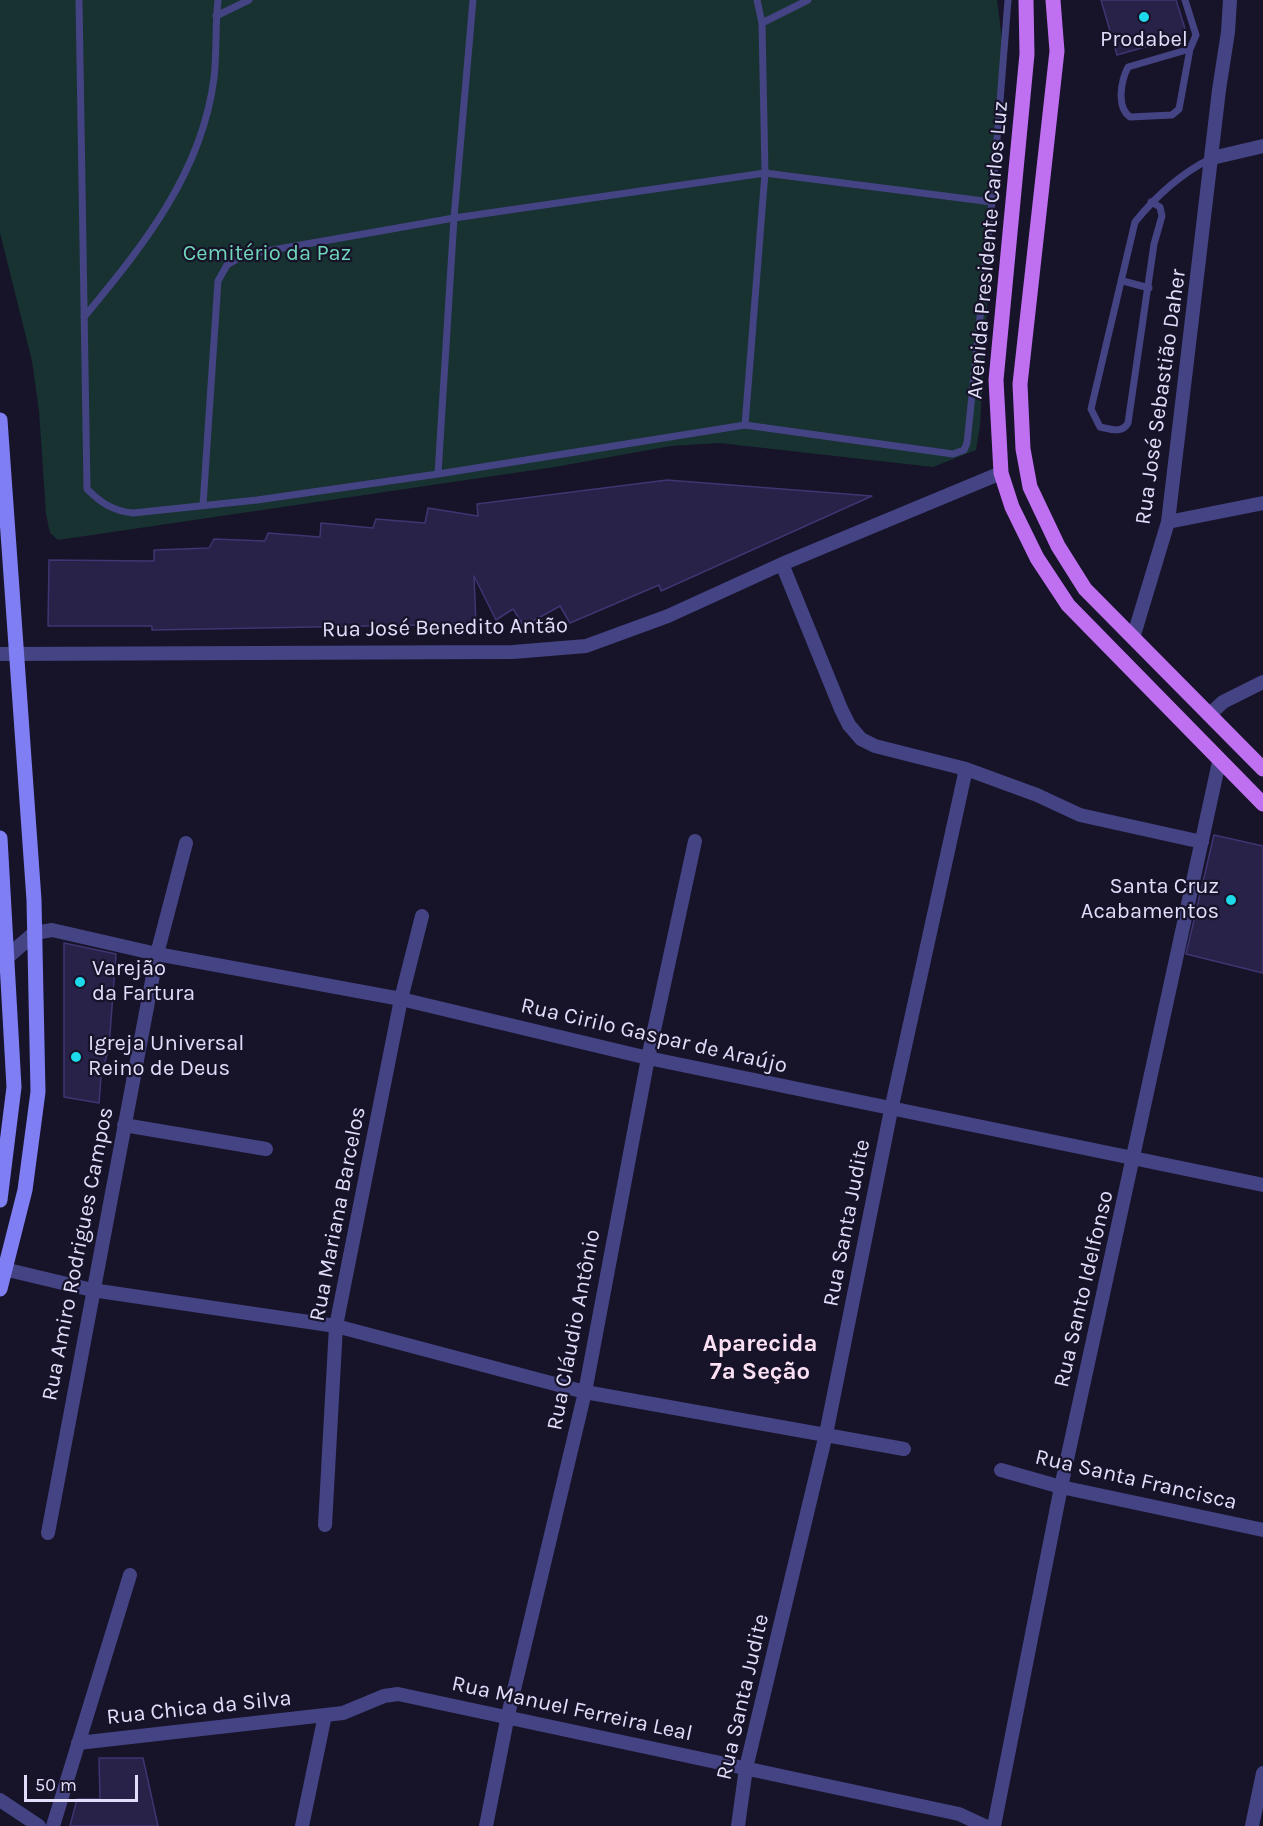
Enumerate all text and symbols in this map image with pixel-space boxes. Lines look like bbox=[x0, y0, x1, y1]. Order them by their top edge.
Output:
marker: Prodabel bbox=[1137, 10, 1151, 24]
place label: Prodabel bbox=[1100, 27, 1188, 53]
street label: Avenida Presidente Carlos Luz bbox=[962, 100, 1014, 400]
park label: Cemitério da Paz bbox=[183, 241, 351, 267]
street label: Rua José Sebastião Daher bbox=[1130, 268, 1192, 526]
street label: Rua José Benedito Antão bbox=[322, 613, 568, 643]
place label: Santa Cruz Acabamentos bbox=[1081, 874, 1219, 926]
marker: Santa Cruz Acabamentos bbox=[1224, 893, 1238, 907]
place label: Varejão da Fartura bbox=[92, 956, 195, 1008]
marker: Varejão da Fartura bbox=[73, 975, 87, 989]
street label: Rua Cirilo Gaspar de Araújo bbox=[518, 992, 790, 1080]
place label: Igreja Universal Reino de Deus bbox=[88, 1031, 244, 1082]
marker: Igreja Universal Reino de Deus bbox=[69, 1050, 83, 1064]
street label: Rua Mariana Barcelos bbox=[304, 1104, 372, 1324]
street label: Rua Amiro Rodrigues Campos bbox=[37, 1105, 119, 1403]
street label: Rua Santa Judite bbox=[818, 1137, 876, 1309]
street label: Rua Santo Idelfonso bbox=[1048, 1188, 1120, 1390]
street label: Rua Cláudio Antônio bbox=[542, 1227, 606, 1433]
district label: Aparecida 7ª Seção bbox=[702, 1330, 818, 1386]
street label: Rua Santa Francisca bbox=[1033, 1444, 1239, 1516]
street label: Rua Santa Judite bbox=[711, 1611, 775, 1783]
street label: Rua Manuel Ferreira Leal bbox=[449, 1671, 695, 1747]
street label: Rua Chica da Silva bbox=[105, 1685, 293, 1731]
scale bar bbox=[27, 1763, 141, 1801]
text: 50 m bbox=[35, 1774, 77, 1796]

